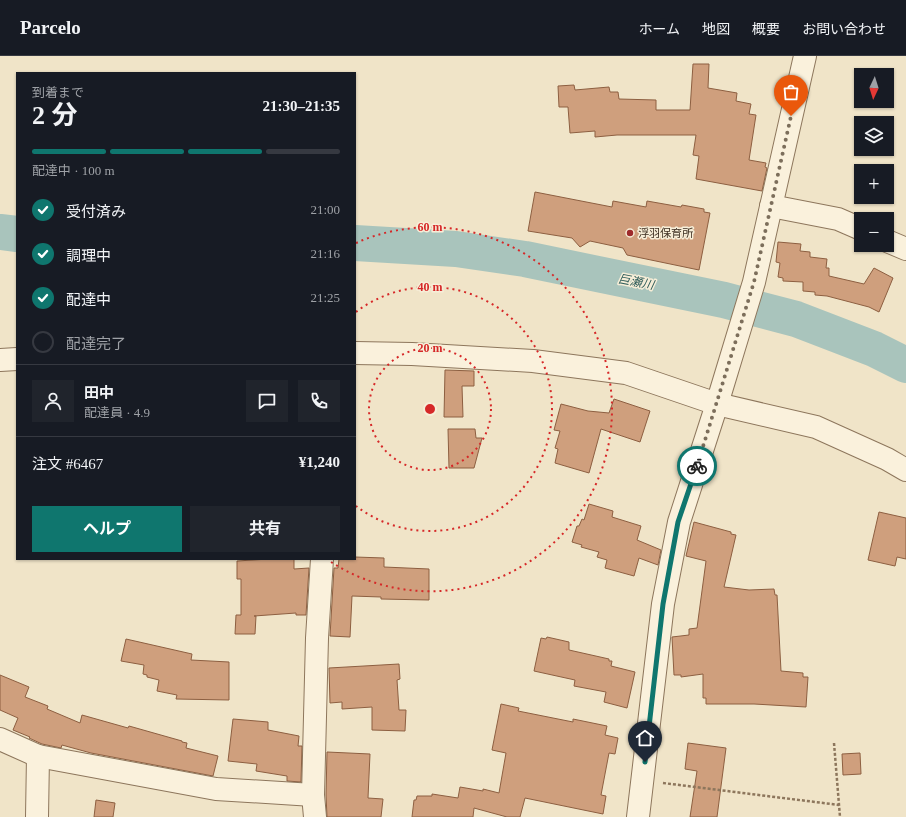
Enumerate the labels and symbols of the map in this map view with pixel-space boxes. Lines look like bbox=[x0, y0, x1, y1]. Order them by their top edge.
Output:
north arrow bbox=[854, 68, 894, 108]
pin bbox=[774, 75, 808, 116]
text: 60 m bbox=[418, 220, 443, 234]
place label: 浮羽保育所 bbox=[638, 227, 694, 239]
marker: 浮羽保育所 bbox=[625, 228, 635, 238]
water label: 巨瀬川 bbox=[617, 272, 657, 293]
text: 40 m bbox=[418, 280, 443, 294]
text: 20 m bbox=[418, 341, 443, 355]
centre of rings bbox=[423, 402, 437, 416]
courier bbox=[677, 446, 717, 486]
pin bbox=[628, 721, 662, 762]

